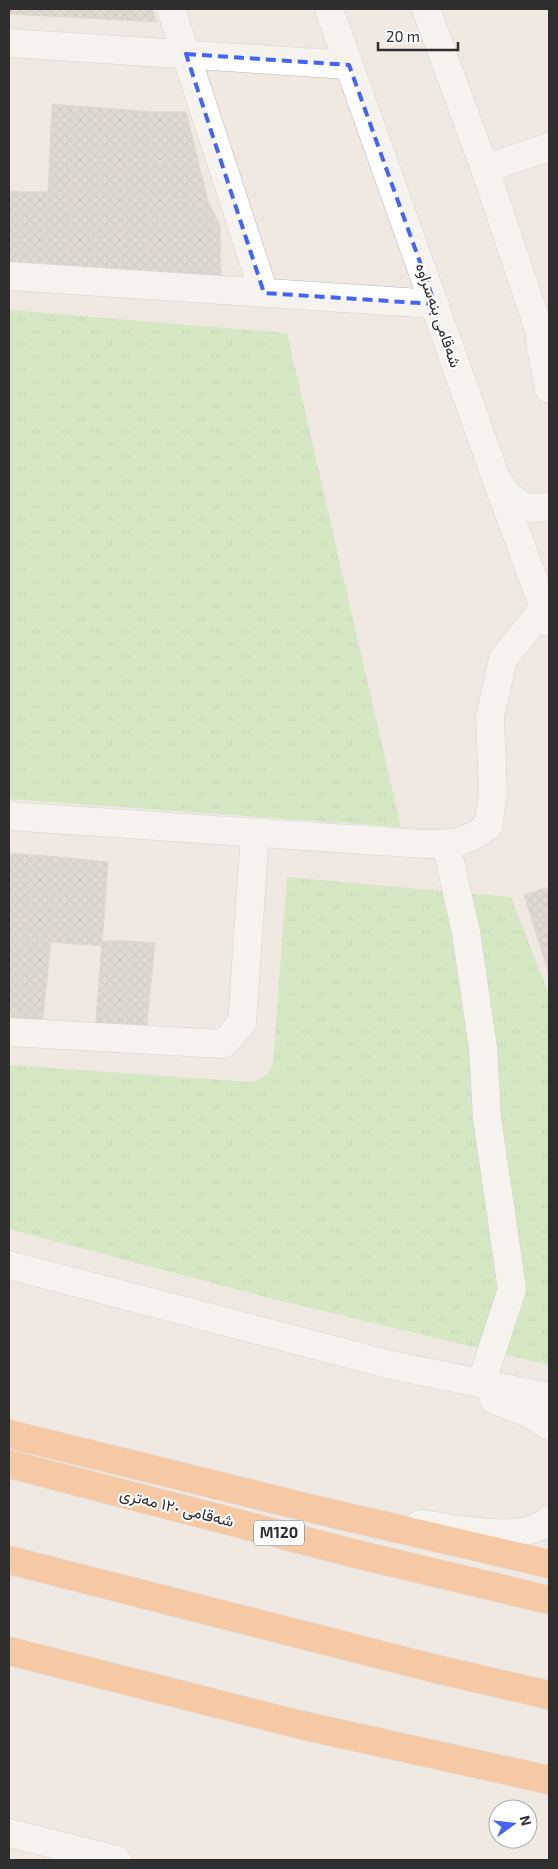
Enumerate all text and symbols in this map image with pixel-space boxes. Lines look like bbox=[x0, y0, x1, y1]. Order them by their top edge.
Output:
scale bar bbox=[378, 20, 458, 52]
text: 20 m bbox=[386, 27, 420, 45]
street label: شەقامی بنەسراوە bbox=[411, 260, 466, 370]
street label: شەقامی ١٢٠ مەتری bbox=[118, 1483, 236, 1532]
road number: M120 bbox=[254, 1520, 304, 1546]
north arrow bbox=[488, 1799, 538, 1849]
text: N bbox=[517, 1813, 536, 1828]

